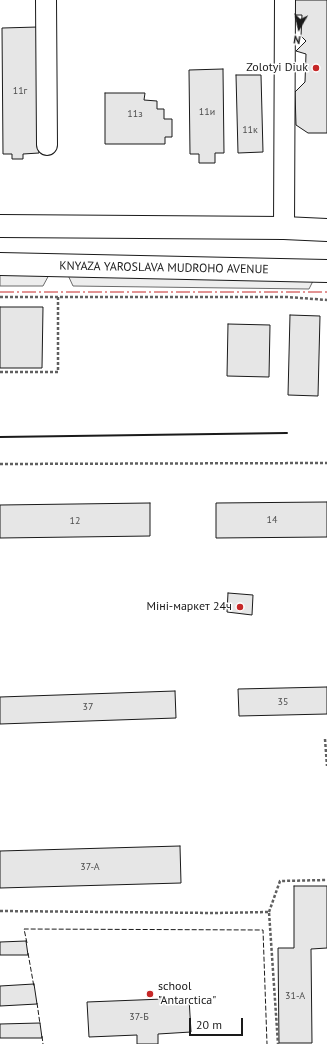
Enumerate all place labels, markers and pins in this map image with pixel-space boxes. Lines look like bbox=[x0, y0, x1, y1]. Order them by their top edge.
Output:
place label: Zolotyi Diuk bbox=[246, 61, 308, 75]
marker: Zolotyi Diuk bbox=[311, 63, 321, 73]
place label: Міні-маркет 24ч bbox=[146, 600, 232, 614]
marker: Міні-маркет 24ч bbox=[235, 602, 245, 612]
place label: school "Antarctica" bbox=[158, 980, 216, 1008]
marker: school "Antarctica" bbox=[145, 989, 155, 999]

